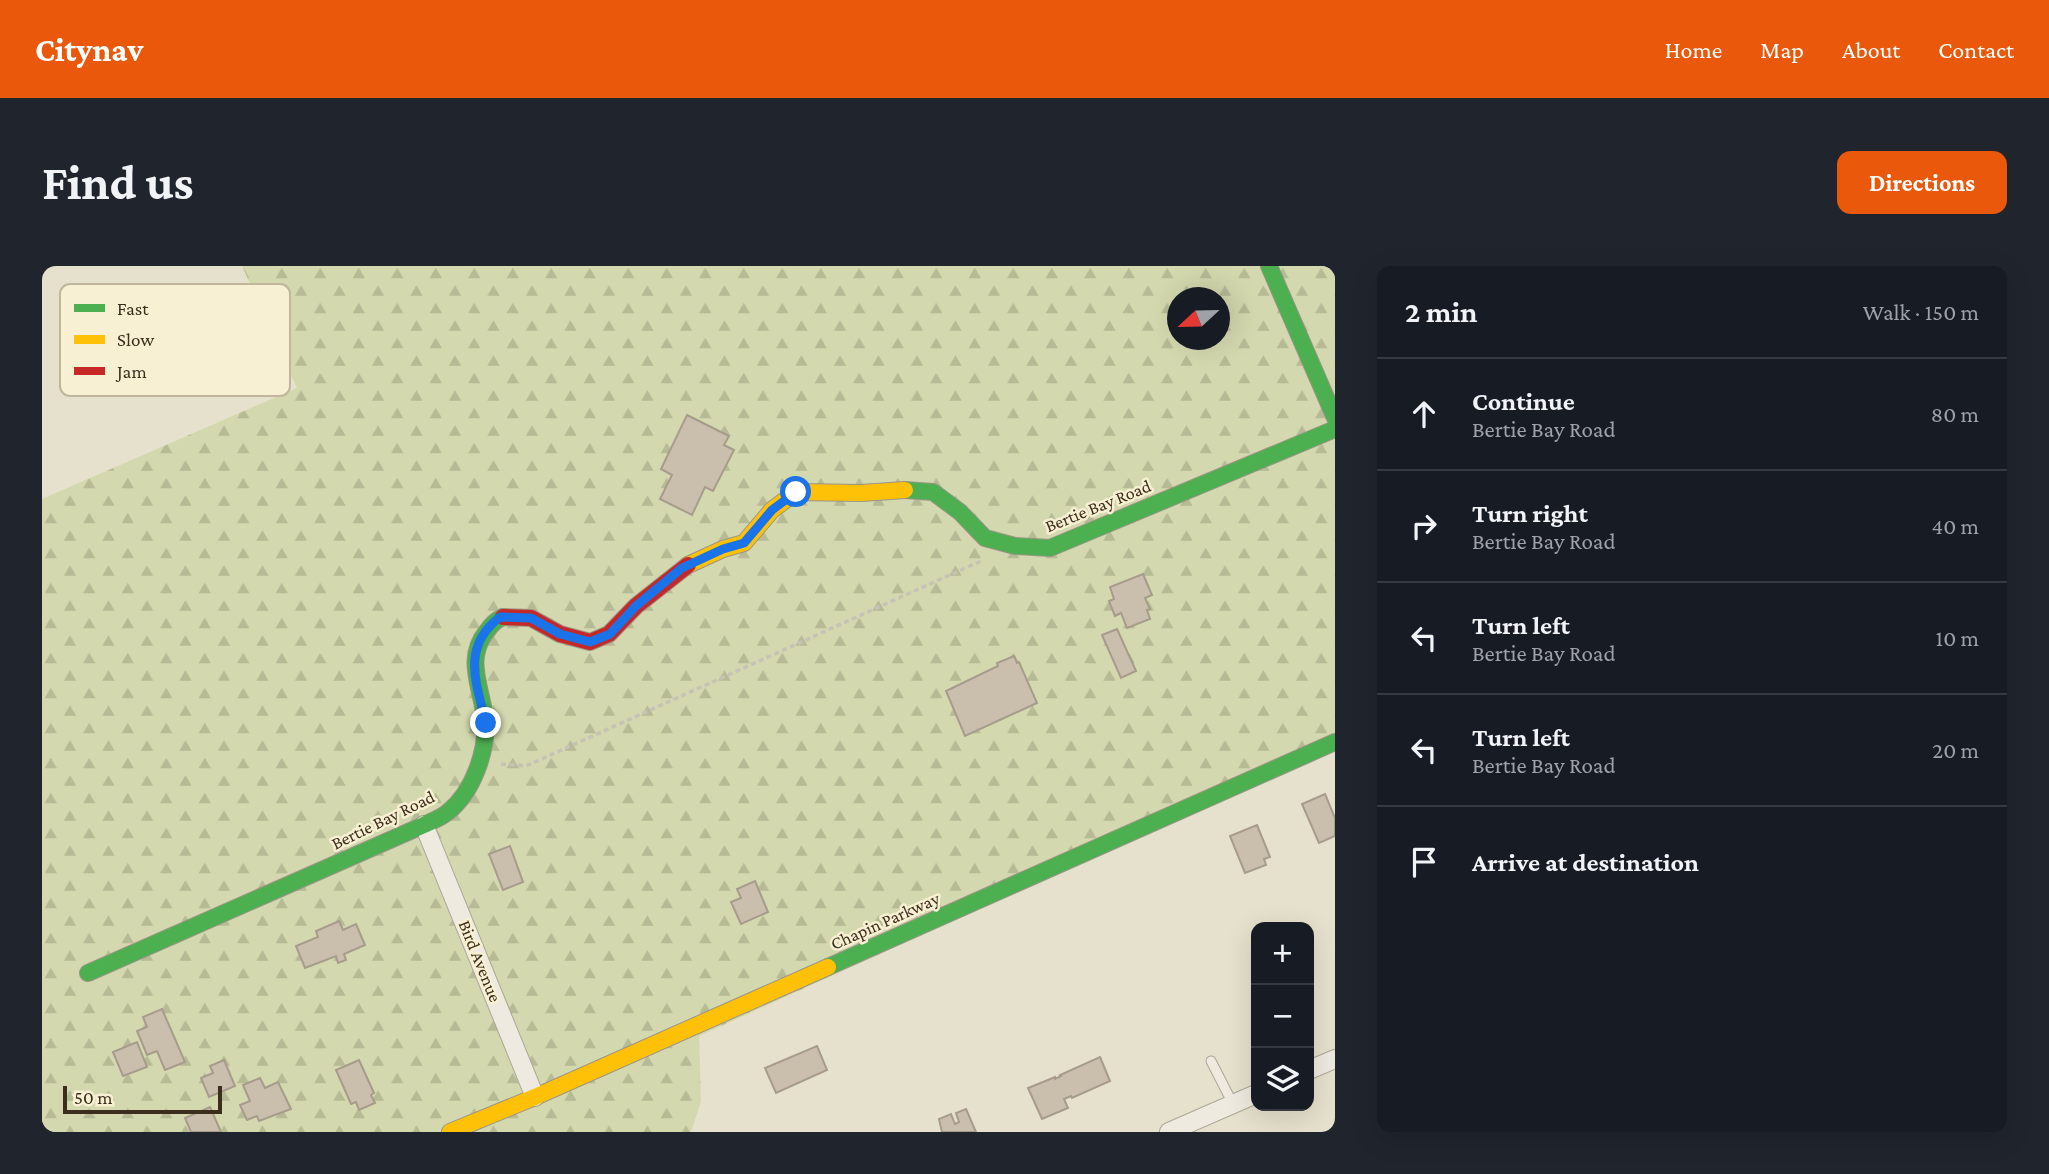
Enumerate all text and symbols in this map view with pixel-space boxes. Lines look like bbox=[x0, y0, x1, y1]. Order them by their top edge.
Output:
text: Citynav bbox=[35, 31, 143, 68]
text: Home bbox=[1665, 36, 1722, 63]
text: Map bbox=[1760, 36, 1804, 63]
text: About bbox=[1842, 36, 1900, 63]
text: Contact bbox=[1938, 36, 2014, 63]
button: Directions bbox=[1837, 151, 2007, 214]
text: Find us bbox=[42, 155, 194, 210]
legend bbox=[60, 284, 290, 396]
north arrow bbox=[1167, 287, 1230, 350]
text: 2 min bbox=[1405, 295, 1477, 328]
text: Fast bbox=[117, 298, 149, 319]
text: Walk · 150 m bbox=[1863, 299, 1979, 325]
text: Slow bbox=[117, 329, 154, 350]
text: Jam bbox=[115, 361, 147, 382]
text: Continue bbox=[1472, 387, 1575, 416]
icon: ahead bbox=[1405, 395, 1443, 433]
text: 80 m bbox=[1931, 401, 1979, 427]
text: Bertie Bay Road bbox=[1472, 416, 1616, 442]
street label: Bertie Bay Road bbox=[1042, 475, 1154, 536]
route start bbox=[780, 476, 811, 507]
text: Turn right bbox=[1472, 499, 1588, 528]
icon: right bbox=[1405, 507, 1443, 545]
text: 40 m bbox=[1931, 513, 1979, 539]
text: Bertie Bay Road bbox=[1472, 528, 1616, 554]
text: Turn left bbox=[1472, 611, 1570, 640]
icon: left bbox=[1405, 619, 1443, 657]
text: 10 m bbox=[1936, 625, 1979, 651]
text: Bertie Bay Road bbox=[1472, 640, 1616, 666]
route end bbox=[470, 707, 501, 738]
text: Turn left bbox=[1472, 723, 1570, 752]
icon: left bbox=[1405, 731, 1443, 769]
text: 20 m bbox=[1932, 737, 1979, 763]
text: Bertie Bay Road bbox=[1472, 752, 1616, 778]
street label: Bertie Bay Road bbox=[328, 786, 438, 854]
icon: arrive bbox=[1405, 843, 1443, 881]
text: Arrive at destination bbox=[1472, 848, 1699, 877]
street label: Chapin Parkway bbox=[827, 888, 943, 954]
street label: Bird Avenue bbox=[455, 917, 505, 1005]
map controls bbox=[1251, 922, 1314, 1111]
button: + bbox=[1251, 922, 1314, 985]
button: − bbox=[1251, 985, 1314, 1048]
button: layers bbox=[1251, 1048, 1314, 1111]
scale bar bbox=[63, 1083, 222, 1115]
text: 50 m bbox=[74, 1087, 113, 1108]

